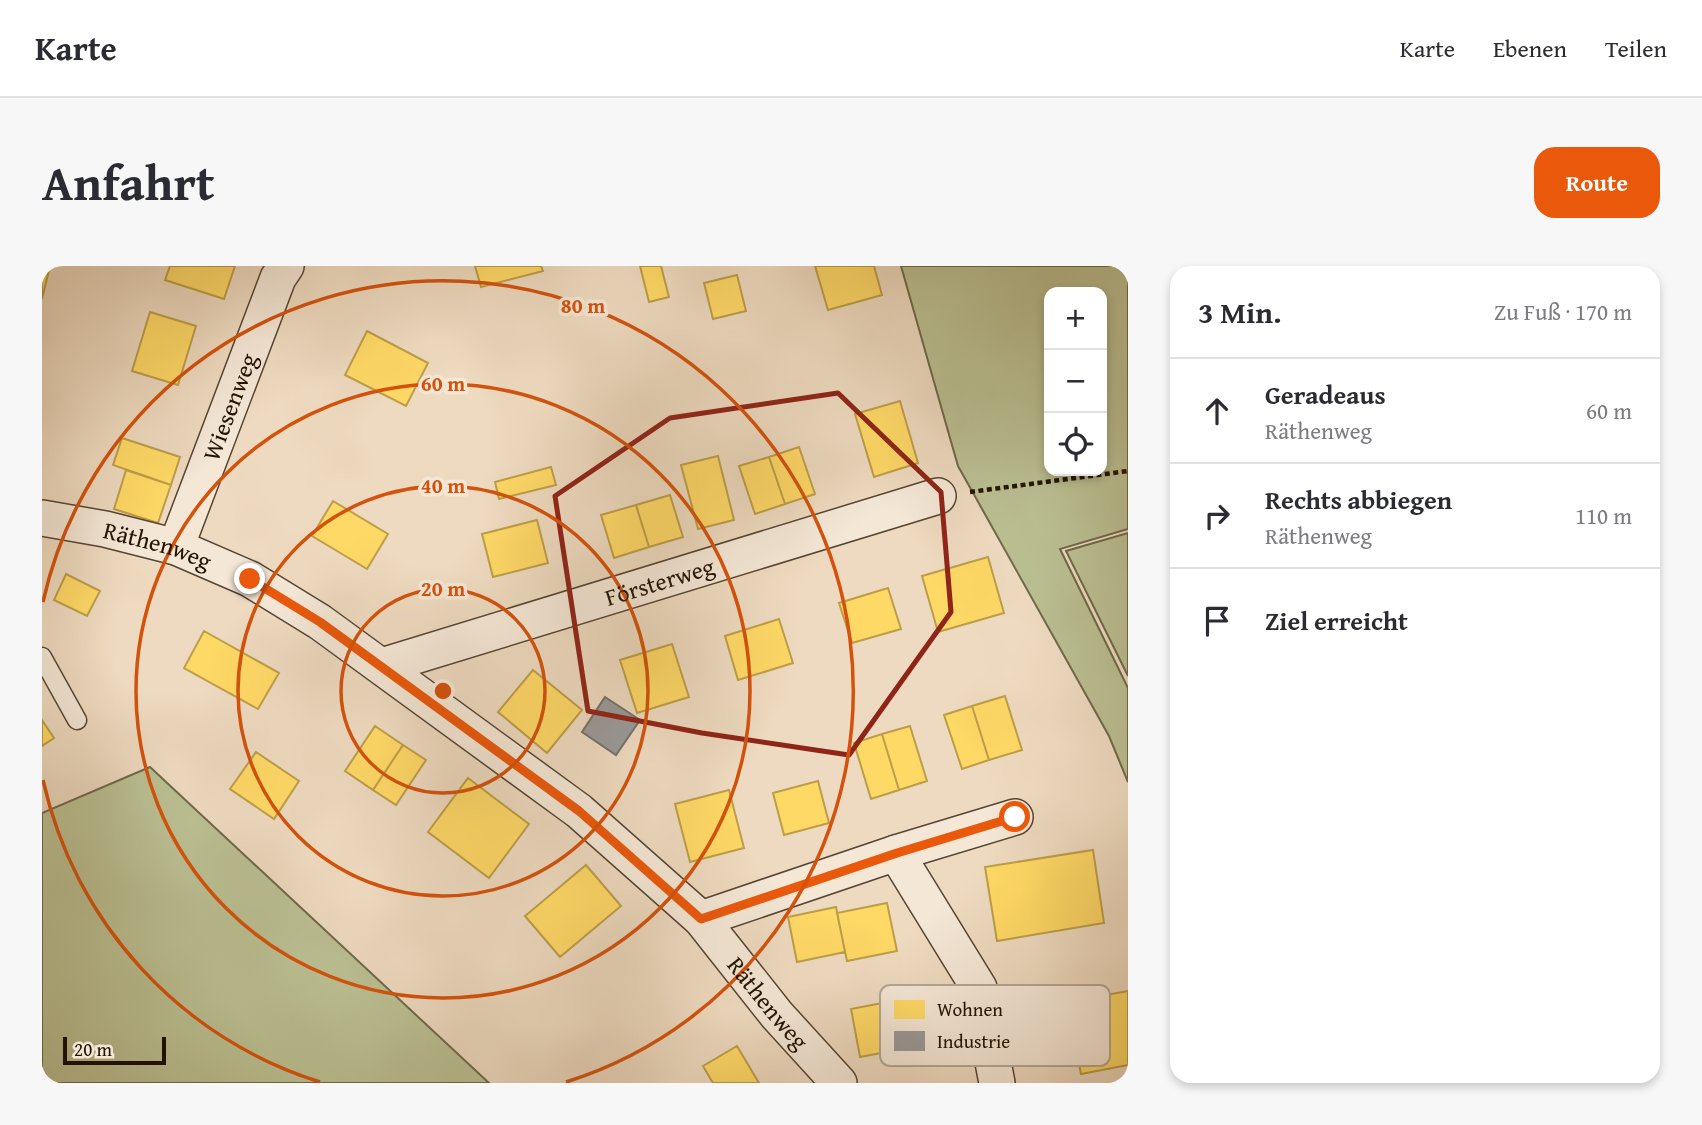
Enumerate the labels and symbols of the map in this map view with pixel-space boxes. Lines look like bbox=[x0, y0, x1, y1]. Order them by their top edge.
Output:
text: 80 m bbox=[561, 290, 605, 321]
street label: Wiesenweg bbox=[193, 348, 266, 466]
text: 60 m bbox=[421, 368, 465, 399]
text: 40 m bbox=[421, 470, 465, 501]
street label: Räthenweg bbox=[100, 512, 218, 578]
street label: Försterweg bbox=[600, 548, 718, 614]
route end bbox=[234, 563, 265, 594]
text: 20 m bbox=[421, 573, 465, 604]
centre of rings bbox=[431, 679, 455, 703]
route start bbox=[999, 801, 1030, 832]
street label: Räthenweg bbox=[719, 949, 817, 1057]
legend bbox=[880, 985, 1110, 1066]
text: Wohnen bbox=[937, 995, 1003, 1023]
text: Industrie bbox=[937, 1027, 1010, 1055]
scale bar bbox=[63, 1034, 166, 1066]

